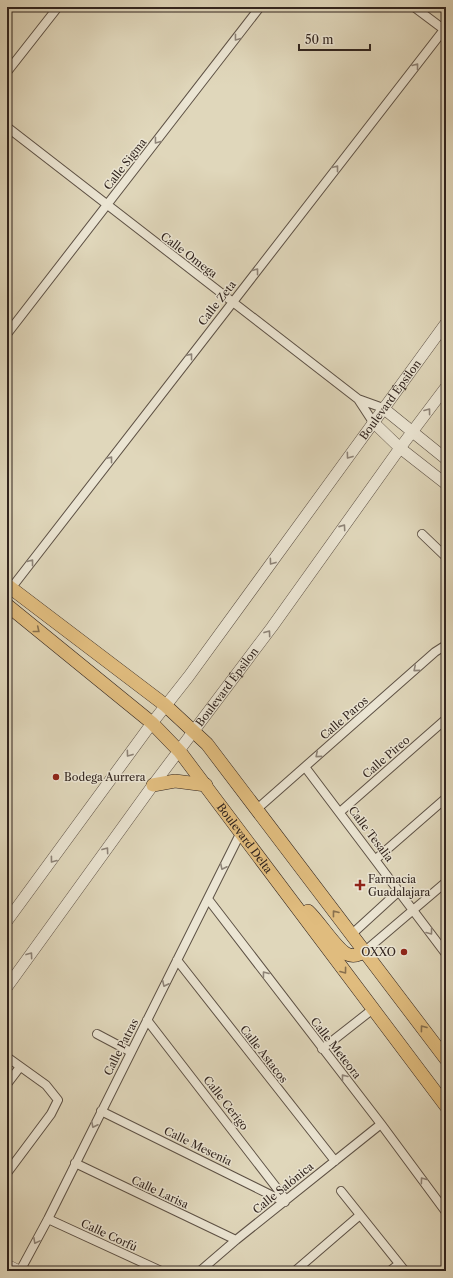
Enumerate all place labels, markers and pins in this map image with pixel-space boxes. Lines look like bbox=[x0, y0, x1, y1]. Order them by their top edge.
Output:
place label: Bodega Aurrera bbox=[64, 770, 146, 784]
marker: Bodega Aurrera bbox=[51, 772, 61, 782]
place label: Farmacia Guadalajara bbox=[368, 872, 431, 899]
marker: Farmacia Guadalajara bbox=[355, 880, 365, 890]
place label: OXXO bbox=[361, 945, 396, 959]
marker: OXXO bbox=[399, 947, 409, 957]

